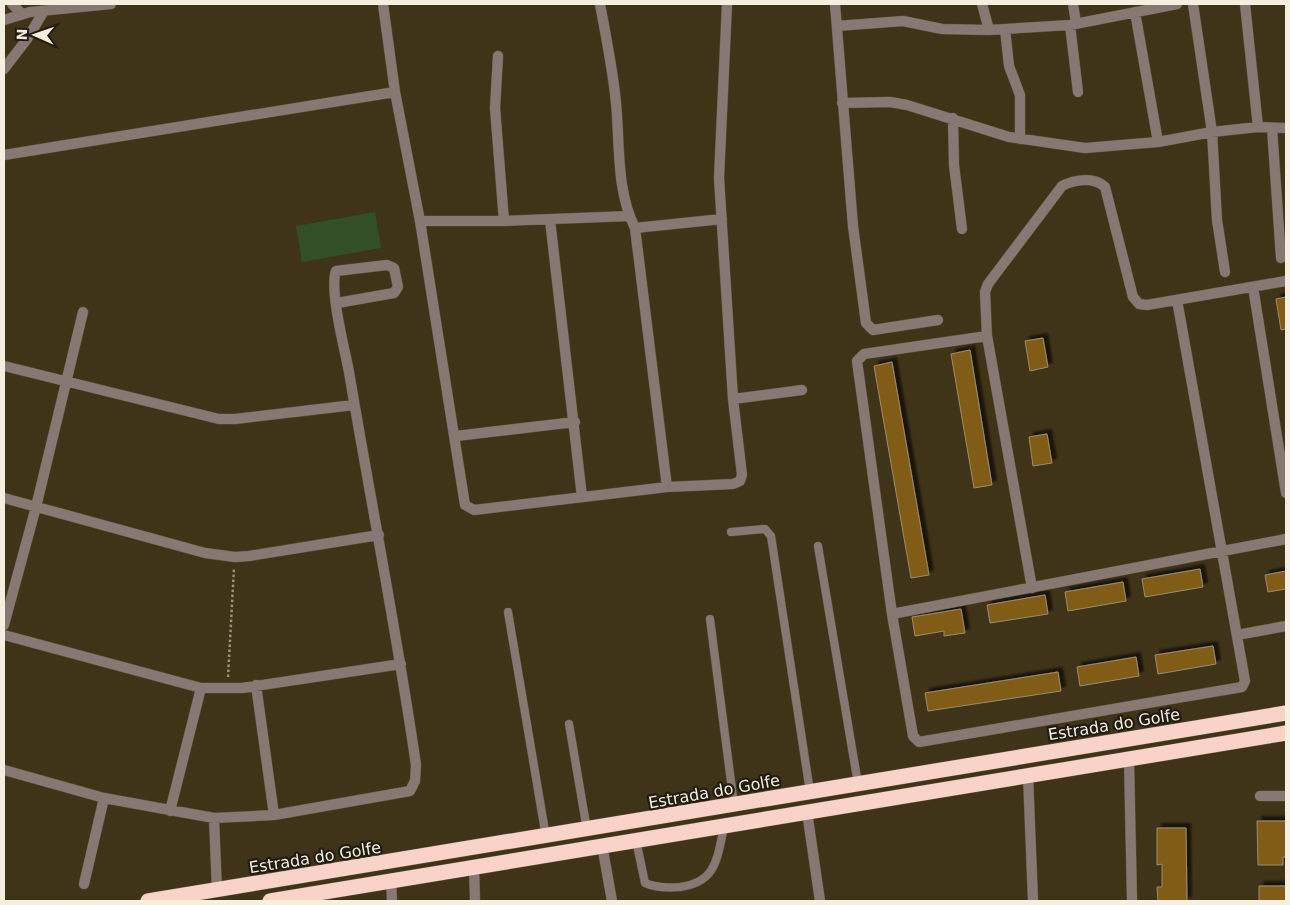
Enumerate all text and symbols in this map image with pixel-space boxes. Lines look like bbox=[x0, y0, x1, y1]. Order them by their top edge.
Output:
north arrow bbox=[10, 10, 60, 60]
text: N bbox=[14, 28, 30, 41]
street label: Estrada do Golfe bbox=[1047, 705, 1181, 744]
street label: Estrada do Golfe bbox=[647, 771, 781, 812]
street label: Estrada do Golfe bbox=[248, 838, 382, 877]

